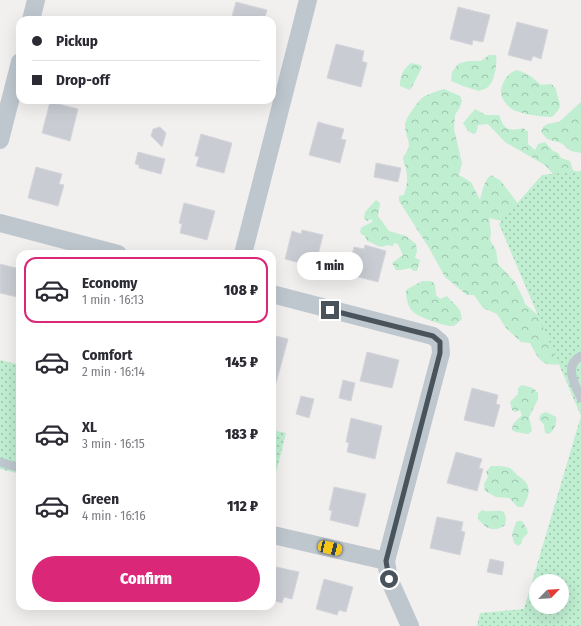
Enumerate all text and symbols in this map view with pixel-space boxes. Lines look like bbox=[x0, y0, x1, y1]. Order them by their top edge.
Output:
text: Pickup bbox=[56, 32, 98, 50]
text: Drop-off bbox=[56, 71, 110, 89]
callout: 1 min bbox=[297, 252, 363, 280]
text: 1 min bbox=[316, 258, 344, 273]
icon: car bbox=[34, 272, 70, 308]
text: Economy bbox=[82, 274, 137, 292]
text: 108 ₽ bbox=[224, 281, 258, 299]
text: 1 min · 16:13 bbox=[82, 292, 144, 307]
route end bbox=[321, 301, 339, 319]
icon: car bbox=[34, 344, 70, 380]
text: Comfort bbox=[82, 346, 133, 364]
text: 145 ₽ bbox=[225, 353, 258, 371]
text: 2 min · 16:14 bbox=[82, 364, 145, 379]
icon: car bbox=[34, 416, 70, 452]
text: XL bbox=[82, 418, 97, 436]
text: 183 ₽ bbox=[225, 425, 258, 443]
text: 3 min · 16:15 bbox=[82, 436, 145, 451]
icon: car bbox=[34, 488, 70, 524]
text: Green bbox=[82, 490, 119, 508]
text: 112 ₽ bbox=[227, 497, 258, 515]
text: 4 min · 16:16 bbox=[82, 508, 146, 523]
car bbox=[317, 539, 343, 557]
button: Confirm bbox=[32, 556, 260, 602]
route start bbox=[380, 570, 398, 588]
north arrow bbox=[529, 574, 569, 614]
map controls bbox=[529, 574, 569, 614]

